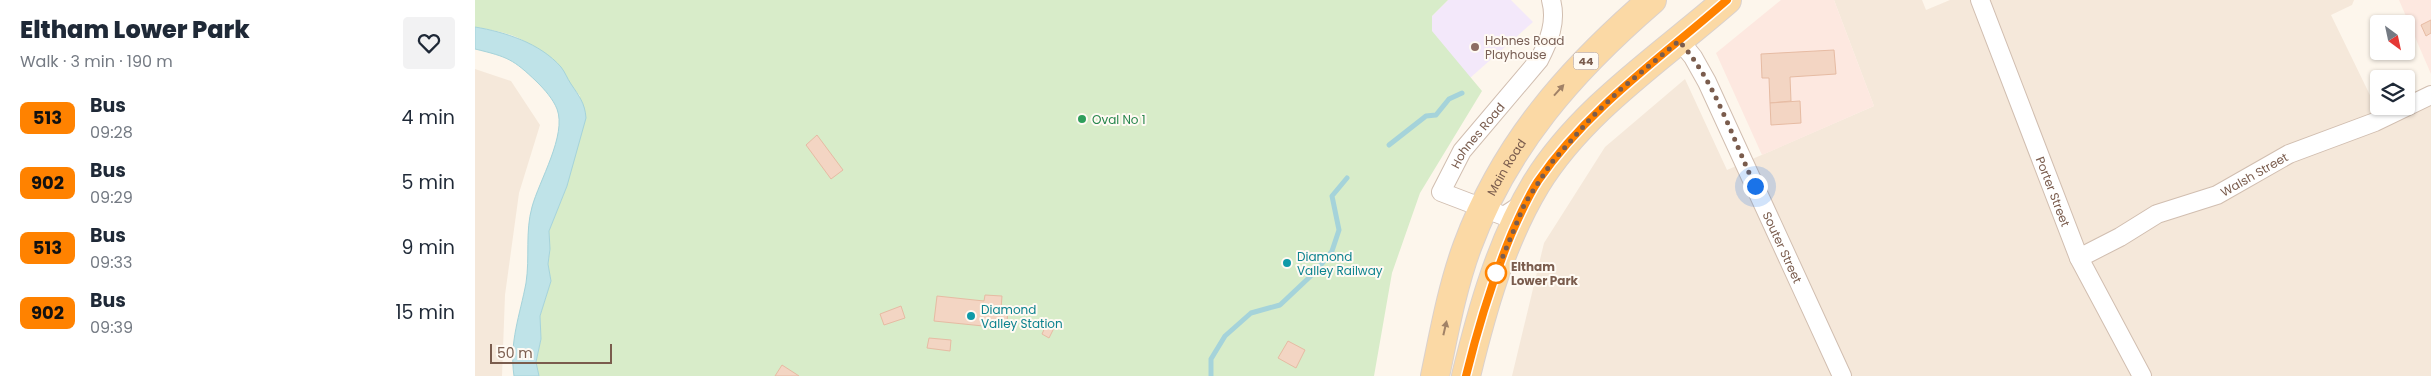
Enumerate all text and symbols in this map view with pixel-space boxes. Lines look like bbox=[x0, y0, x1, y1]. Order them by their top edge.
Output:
text: Eltham Lower Park bbox=[20, 13, 250, 46]
north arrow bbox=[2370, 15, 2415, 60]
map controls bbox=[2370, 15, 2415, 115]
button: heart bbox=[403, 17, 455, 69]
place label: Hohnes Road Playhouse bbox=[1485, 32, 1564, 63]
marker: Hohnes Road Playhouse bbox=[1469, 41, 1481, 53]
text: Walk · 3 min · 190 m bbox=[20, 50, 173, 73]
road number: 44 bbox=[1573, 52, 1599, 70]
button: layers bbox=[2370, 70, 2415, 115]
one-way arrow bbox=[1553, 85, 1565, 97]
text: Bus bbox=[90, 92, 126, 119]
street label: Hohnes Road bbox=[1446, 99, 1508, 171]
text: 4 min bbox=[402, 104, 455, 131]
text: 513 bbox=[33, 105, 62, 130]
place label: Oval No 1 bbox=[1092, 111, 1146, 128]
marker: Oval No 1 bbox=[1076, 113, 1088, 125]
text: 09:28 bbox=[90, 121, 133, 144]
street label: Main Road bbox=[1482, 135, 1529, 198]
street label: Walsh Street bbox=[2217, 148, 2291, 200]
street label: Porter Street bbox=[2032, 154, 2075, 229]
text: Bus bbox=[90, 157, 126, 184]
text: 5 min bbox=[402, 169, 455, 196]
text: 902 bbox=[31, 170, 64, 195]
your location bbox=[1743, 174, 1768, 199]
text: 09:29 bbox=[90, 186, 133, 209]
street label: Souter Street bbox=[1759, 209, 1807, 286]
text: Bus bbox=[90, 222, 126, 249]
text: 9 min bbox=[402, 234, 455, 261]
text: 513 bbox=[33, 235, 62, 260]
place label: Diamond Valley Railway bbox=[1297, 248, 1383, 279]
text: 09:33 bbox=[90, 251, 132, 274]
marker: Diamond Valley Railway bbox=[1281, 257, 1293, 269]
place label: Eltham Lower Park bbox=[1511, 258, 1579, 289]
marker: Eltham Lower Park bbox=[1485, 262, 1507, 284]
text: Bus bbox=[90, 287, 126, 314]
text: 15 min bbox=[396, 299, 455, 326]
text: 902 bbox=[31, 300, 64, 325]
place label: Diamond Valley Station bbox=[981, 301, 1063, 332]
marker: Diamond Valley Station bbox=[965, 310, 977, 322]
text: 09:39 bbox=[90, 316, 133, 339]
one-way arrow bbox=[1441, 321, 1449, 336]
scale bar bbox=[490, 341, 613, 364]
text: 50 m bbox=[497, 343, 533, 363]

